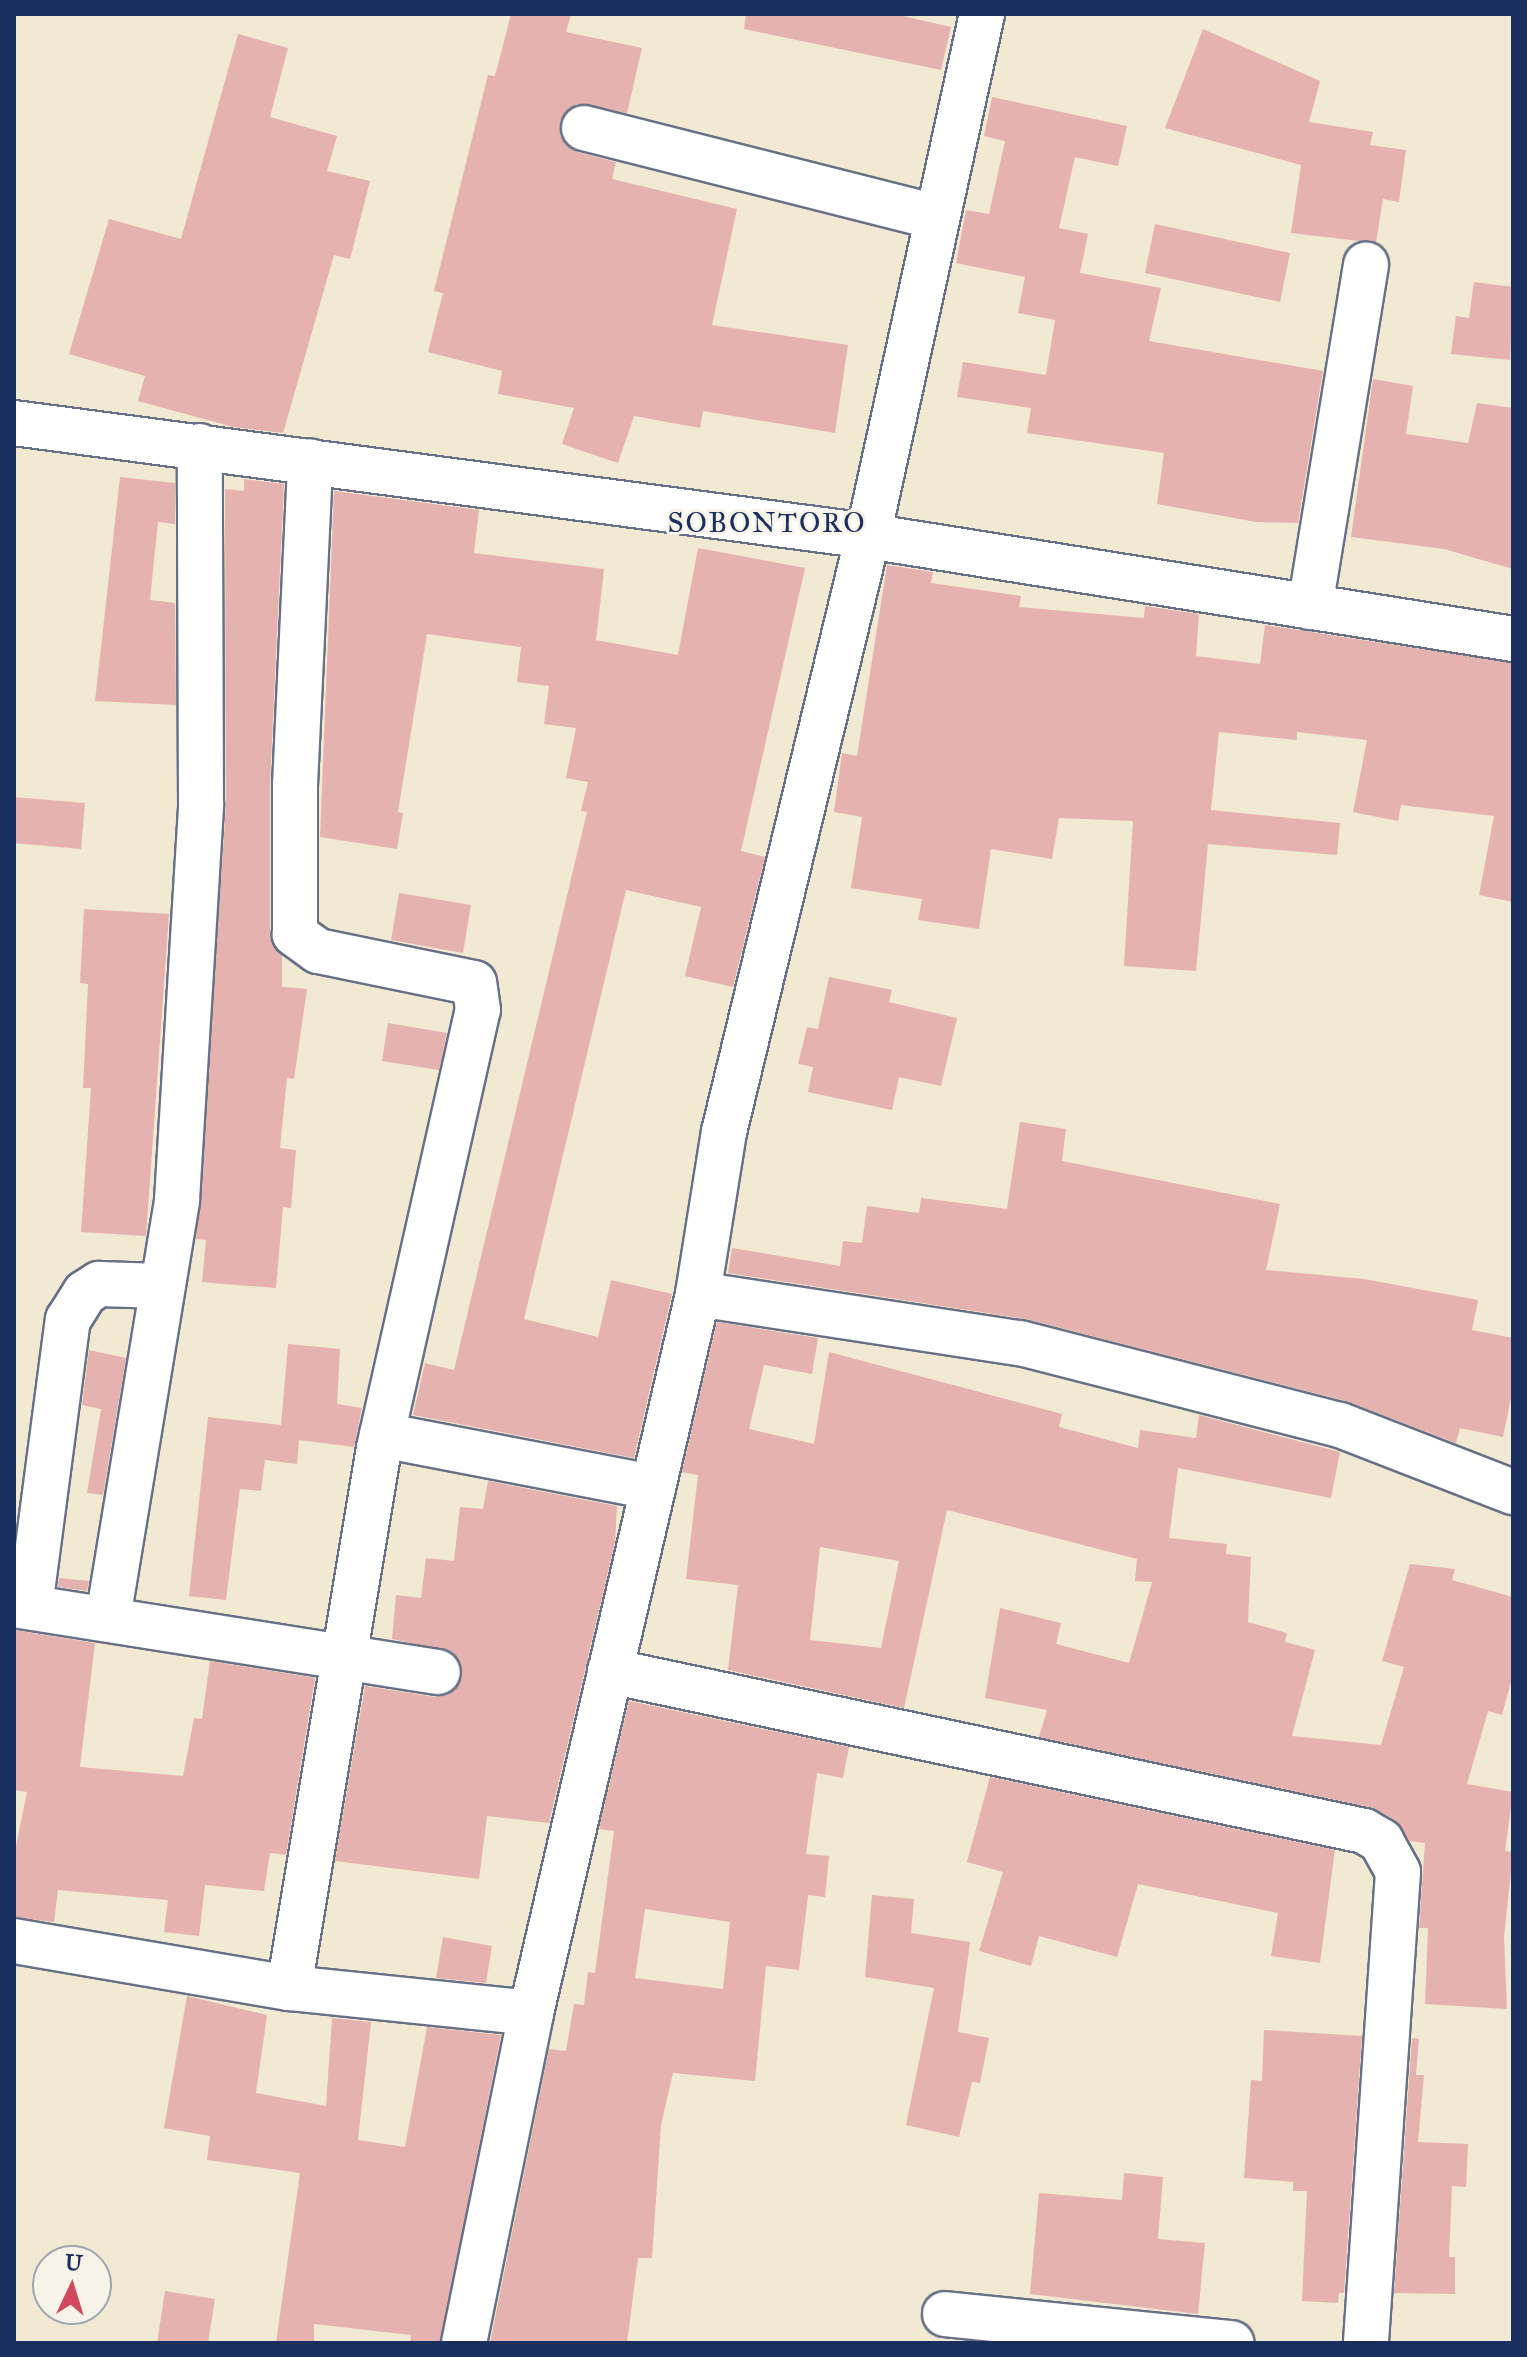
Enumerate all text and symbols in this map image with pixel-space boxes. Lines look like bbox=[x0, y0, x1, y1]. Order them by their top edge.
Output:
district label: SOBONTORO bbox=[667, 506, 867, 540]
north arrow bbox=[32, 2245, 112, 2325]
text: U bbox=[64, 2248, 83, 2277]

